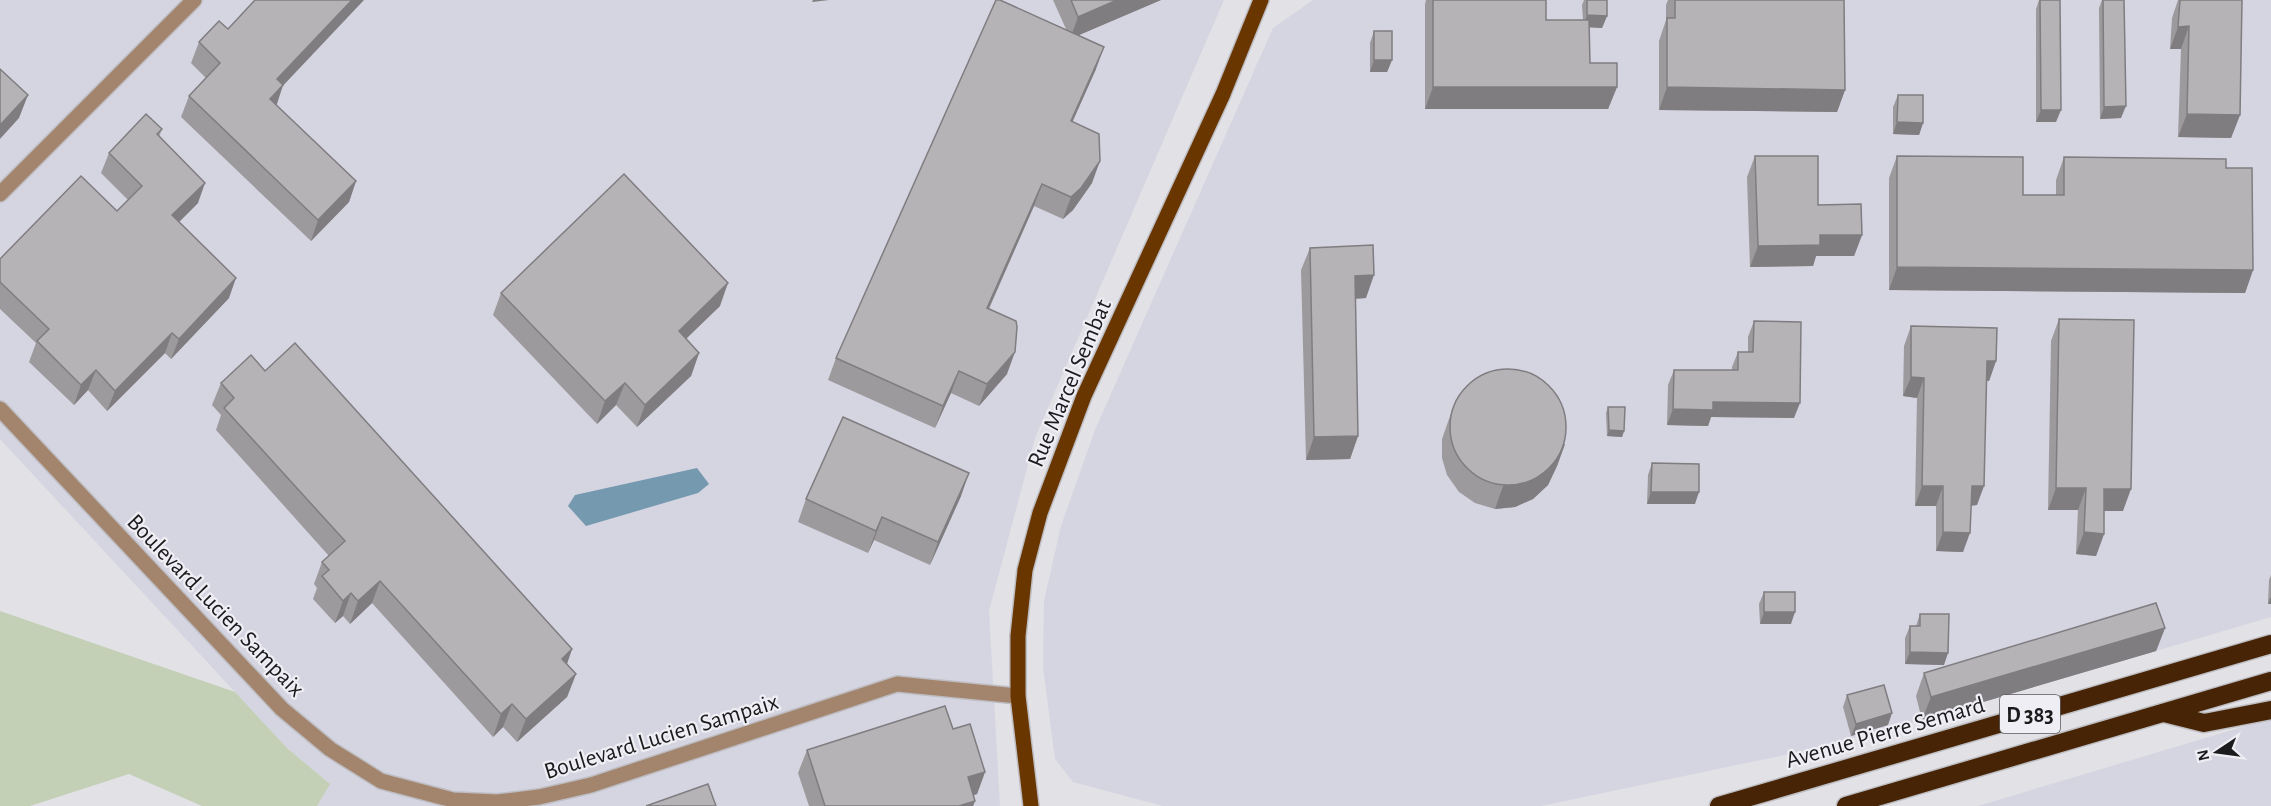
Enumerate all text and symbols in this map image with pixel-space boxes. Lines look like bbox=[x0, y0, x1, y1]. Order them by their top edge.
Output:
street label: Rue Marcel Sembat bbox=[1024, 296, 1116, 471]
street label: Boulevard Lucien Sampaix bbox=[122, 510, 309, 702]
street label: Boulevard Lucien Sampaix bbox=[541, 690, 782, 784]
street label: Avenue Pierre Semard bbox=[1783, 693, 1988, 773]
road number: D 383 bbox=[2000, 695, 2060, 733]
north arrow bbox=[2187, 722, 2247, 782]
text: N bbox=[2194, 748, 2212, 762]

